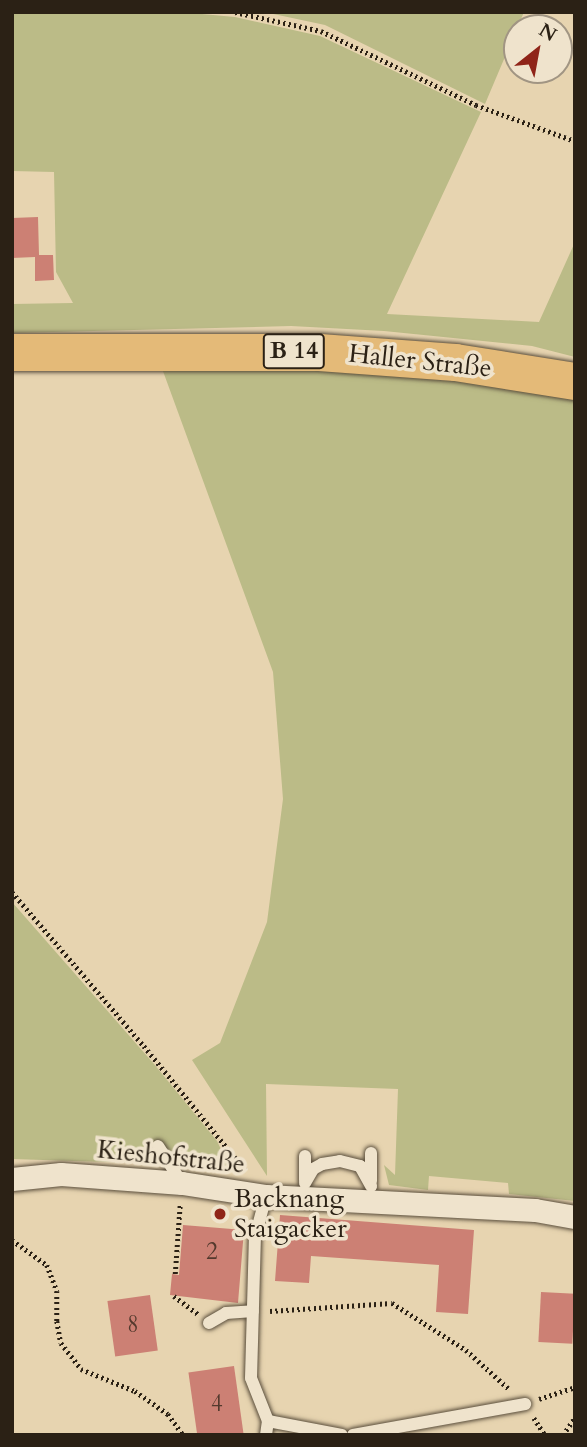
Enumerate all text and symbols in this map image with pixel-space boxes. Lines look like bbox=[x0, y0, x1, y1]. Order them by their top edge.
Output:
north arrow bbox=[503, 14, 573, 84]
text: N bbox=[534, 17, 562, 48]
road number: B 14 bbox=[262, 330, 326, 372]
street label: Haller Straße bbox=[347, 338, 493, 384]
street label: Kieshofstraße bbox=[96, 1134, 246, 1180]
place label: Backnang Staigacker bbox=[234, 1183, 347, 1244]
marker: Backnang Staigacker bbox=[212, 1206, 228, 1222]
house number: 2 bbox=[206, 1238, 218, 1266]
house number: 8 bbox=[127, 1311, 139, 1339]
house number: 4 bbox=[211, 1390, 223, 1418]

